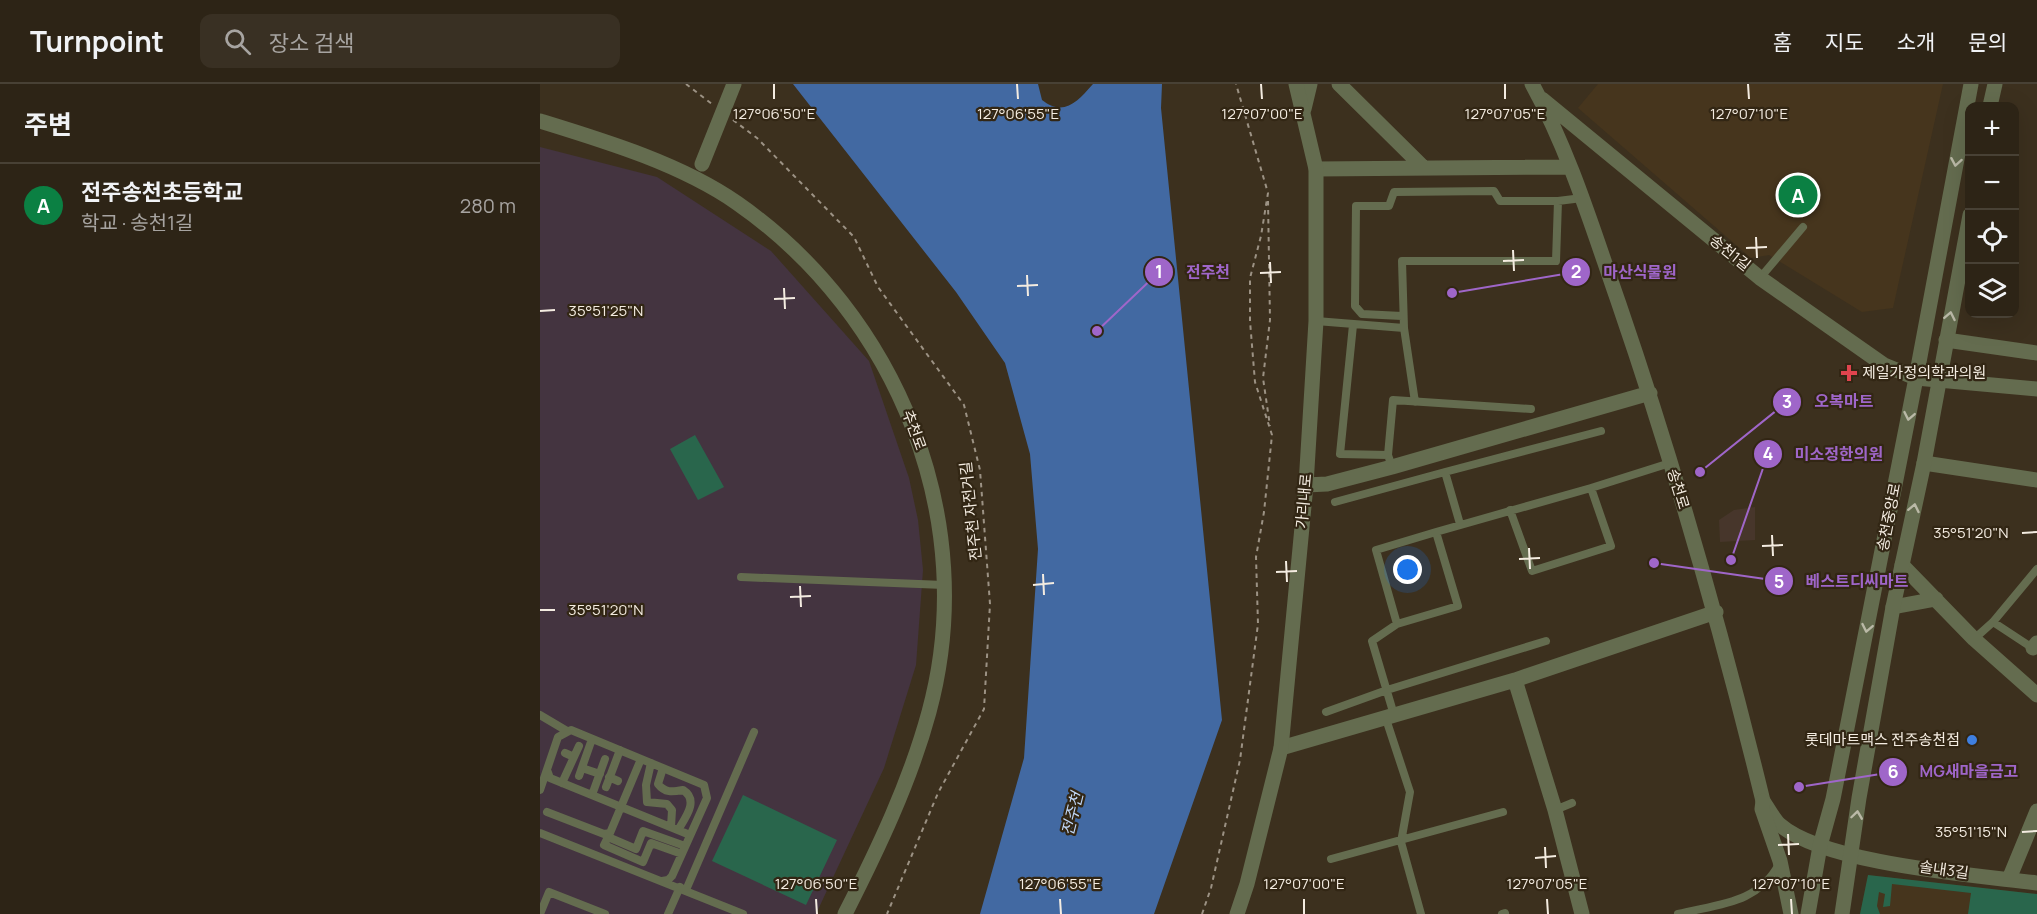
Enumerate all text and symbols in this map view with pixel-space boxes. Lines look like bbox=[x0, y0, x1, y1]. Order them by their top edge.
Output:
search box bbox=[200, 14, 620, 68]
text: Turnpoint bbox=[30, 22, 164, 60]
icon: search bbox=[221, 25, 254, 58]
text: 장소 검색 bbox=[269, 28, 354, 58]
text: 홈 bbox=[1773, 28, 1792, 56]
text: 지도 bbox=[1825, 28, 1864, 56]
text: 소개 bbox=[1897, 28, 1935, 56]
text: 문의 bbox=[1968, 28, 2007, 56]
map controls bbox=[1965, 102, 2019, 318]
button: + bbox=[1965, 102, 2019, 156]
text: 127°06'50"E bbox=[733, 103, 815, 124]
text: 127°06'55"E bbox=[977, 103, 1059, 124]
text: 127°07'00"E bbox=[1221, 103, 1303, 124]
text: 127°07'05"E bbox=[1465, 103, 1545, 124]
text: 127°07'10"E bbox=[1710, 103, 1788, 124]
text: 주변 bbox=[24, 106, 72, 142]
button: − bbox=[1965, 156, 2019, 210]
one-way arrow bbox=[1950, 157, 1963, 167]
pin: A bbox=[1778, 172, 1818, 218]
text: 전주송천초등학교 bbox=[81, 177, 243, 207]
text: A bbox=[37, 192, 50, 219]
text: 280 m bbox=[460, 192, 516, 219]
text: 학교 · 송천1길 bbox=[81, 209, 193, 236]
button: locate bbox=[1965, 210, 2019, 264]
street label: 송천1길 bbox=[1705, 230, 1755, 276]
callout: 전주천 bbox=[1144, 255, 1242, 289]
callout: 마산식물원 bbox=[1561, 255, 1689, 289]
text: 1 bbox=[1155, 259, 1163, 283]
text: 2 bbox=[1571, 259, 1581, 283]
text: 전주천 bbox=[1186, 261, 1230, 283]
text: 마산식물원 bbox=[1603, 261, 1677, 283]
button: layers bbox=[1965, 264, 2019, 318]
text: 35°51'25"N bbox=[569, 300, 643, 321]
one-way arrow bbox=[1943, 312, 1956, 322]
place label: 제일가정의학과의원 bbox=[1862, 362, 1986, 383]
marker: 제일가정의학과의원 bbox=[1840, 364, 1858, 382]
callout: 오복마트 bbox=[1772, 385, 1885, 419]
text: 3 bbox=[1782, 389, 1792, 413]
text: 오복마트 bbox=[1815, 390, 1874, 412]
street label: 추천로 bbox=[898, 407, 931, 453]
one-way arrow bbox=[1903, 410, 1916, 420]
callout: 미소정한의원 bbox=[1753, 437, 1895, 471]
text: 4 bbox=[1763, 441, 1774, 465]
text: 미소정한의원 bbox=[1795, 443, 1883, 465]
street label: 전주천 자전거길 bbox=[955, 460, 986, 562]
street label: 송천로 bbox=[1662, 466, 1695, 512]
street label: 가리내로 bbox=[1291, 473, 1316, 529]
street label: 송천중앙로 bbox=[1872, 481, 1905, 553]
one-way arrow bbox=[1907, 503, 1920, 513]
text: 35°51'20"N bbox=[1933, 522, 2009, 543]
your location bbox=[1393, 555, 1422, 584]
callout: 베스트디씨마트 bbox=[1764, 564, 1921, 598]
text: 5 bbox=[1774, 569, 1784, 593]
text: 베스트디씨마트 bbox=[1805, 570, 1909, 592]
text: 35°51'20"N bbox=[568, 599, 644, 620]
one-way arrow bbox=[1861, 622, 1874, 632]
place label: 롯데마트맥스 전주송천점 bbox=[1805, 729, 1960, 750]
marker: 롯데마트맥스 전주송천점 bbox=[1965, 733, 1979, 747]
callout: MG새마을금고 bbox=[1878, 755, 2031, 789]
text: 6 bbox=[1887, 759, 1899, 783]
text: MG새마을금고 bbox=[1920, 760, 2019, 782]
water label: 전주천 bbox=[1056, 788, 1089, 838]
one-way arrow bbox=[1850, 810, 1862, 819]
text: 35°51'15"N bbox=[1935, 821, 2007, 842]
street label: 솔내3길 bbox=[1918, 856, 1970, 883]
text: 127°06'50"E bbox=[775, 873, 857, 894]
text: 127°06'55"E bbox=[1019, 873, 1101, 894]
text: 127°07'00"E bbox=[1263, 873, 1345, 894]
text: 127°07'05"E bbox=[1507, 873, 1587, 894]
text: 127°07'10"E bbox=[1752, 873, 1830, 894]

